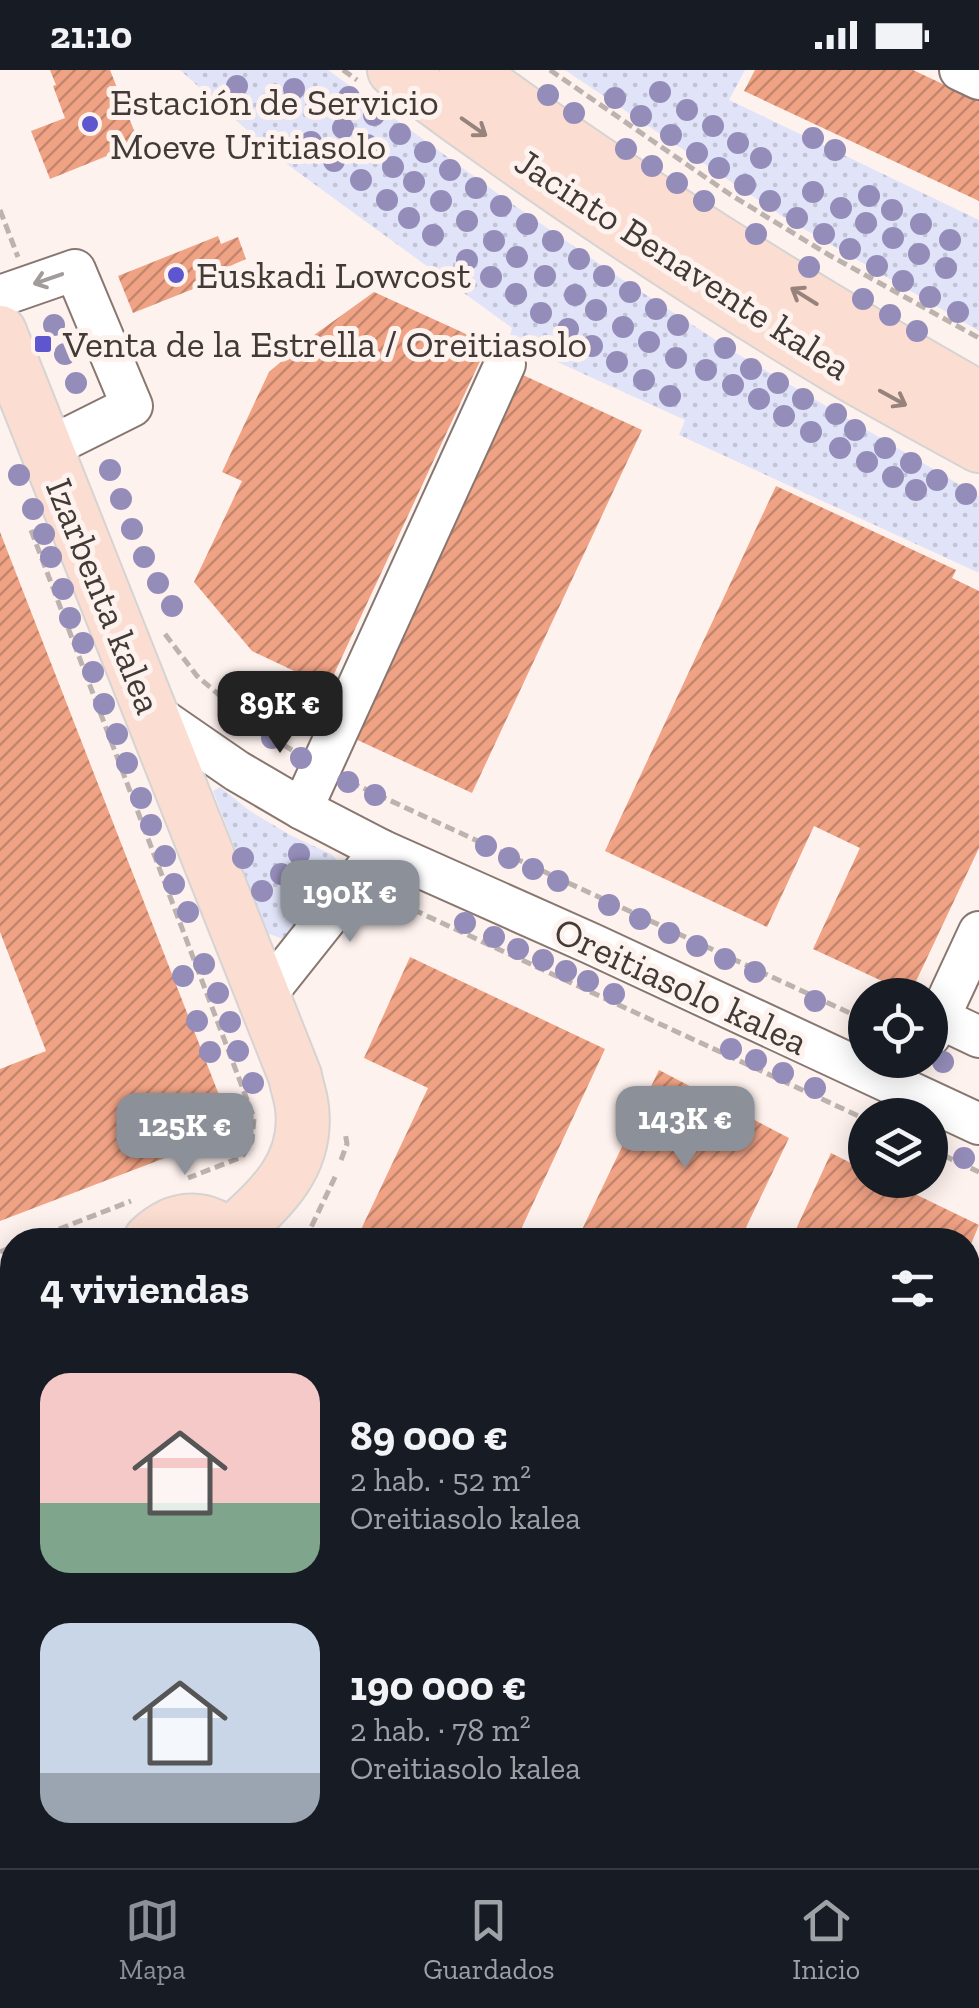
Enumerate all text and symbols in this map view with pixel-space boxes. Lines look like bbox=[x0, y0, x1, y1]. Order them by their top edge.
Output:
text: 21:10 bbox=[50, 12, 132, 58]
place label: Estación de Servicio Moeve Uritiasolo bbox=[110, 79, 439, 169]
marker: Estación de Servicio Moeve Uritiasolo bbox=[79, 113, 101, 135]
one-way arrow bbox=[459, 116, 487, 137]
street label: Jacinto Benavente kalea bbox=[507, 138, 859, 390]
place label: Euskadi Lowcost bbox=[196, 252, 471, 298]
marker: Euskadi Lowcost bbox=[165, 264, 187, 286]
one-way arrow bbox=[34, 271, 65, 289]
one-way arrow bbox=[790, 285, 819, 306]
place label: Venta de la Estrella / Oreitiasolo bbox=[62, 321, 587, 367]
marker: Venta de la Estrella / Oreitiasolo bbox=[32, 333, 54, 355]
one-way arrow bbox=[878, 389, 908, 409]
street label: Izarbenta kalea bbox=[36, 472, 172, 720]
pin: 89K € bbox=[210, 671, 350, 756]
text: 89K € bbox=[240, 684, 320, 722]
pin: 190K € bbox=[269, 860, 431, 945]
text: 190K € bbox=[303, 873, 397, 911]
street label: Oreitiasolo kalea bbox=[547, 907, 815, 1065]
map controls bbox=[848, 978, 948, 1198]
button: locate bbox=[848, 978, 948, 1078]
pin: 143K € bbox=[604, 1086, 766, 1171]
pin: 125K € bbox=[104, 1093, 266, 1178]
button: layers bbox=[848, 1098, 948, 1198]
text: 143K € bbox=[638, 1099, 732, 1137]
text: 125K € bbox=[138, 1106, 232, 1144]
icon: filters bbox=[885, 1261, 940, 1316]
text: 4 viviendas bbox=[40, 1263, 249, 1314]
text: 89 000 € bbox=[350, 1410, 508, 1461]
icon: home bbox=[120, 1413, 240, 1533]
text: 2 hab. · 52 m² bbox=[350, 1461, 531, 1499]
text: Oreitiasolo kalea bbox=[350, 1499, 581, 1537]
text: 190 000 € bbox=[350, 1660, 527, 1711]
icon: home bbox=[120, 1663, 240, 1783]
text: 2 hab. · 78 m² bbox=[350, 1711, 530, 1749]
text: Oreitiasolo kalea bbox=[350, 1749, 581, 1787]
tab: Mapa bbox=[119, 1893, 186, 1986]
tab: Guardados bbox=[423, 1893, 555, 1986]
tab: Inicio bbox=[792, 1893, 860, 1986]

